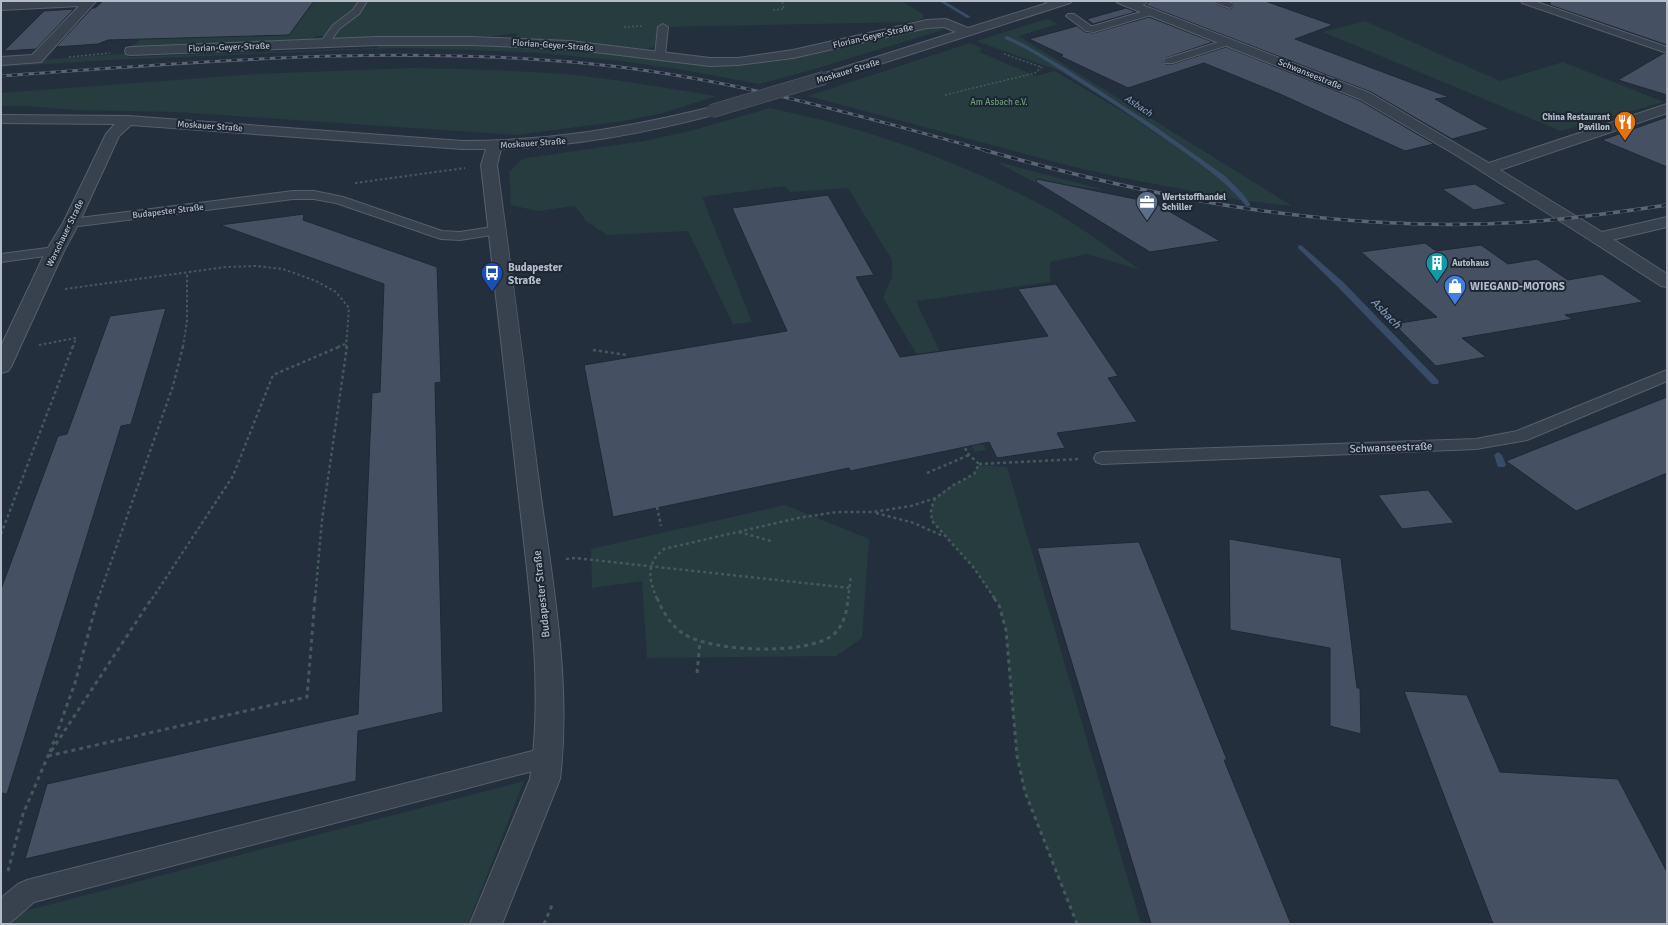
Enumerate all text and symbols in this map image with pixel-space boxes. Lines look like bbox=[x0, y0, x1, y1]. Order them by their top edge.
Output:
street label: Florian-Geyer-Straße bbox=[832, 22, 915, 51]
street label: Florian-Geyer-Straße bbox=[512, 37, 595, 54]
street label: Florian-Geyer-Straße bbox=[188, 41, 271, 54]
street label: Moskauer Straße bbox=[815, 56, 882, 86]
street label: Schwanseestraße bbox=[1276, 57, 1344, 92]
water label: Asbach bbox=[1122, 92, 1155, 120]
park label: Am Asbach e.V. bbox=[970, 97, 1028, 108]
restaurant icon: China Restaurant Pavillon bbox=[1612, 109, 1638, 142]
place label: China Restaurant Pavillon bbox=[1542, 112, 1611, 133]
street label: Moskauer Straße bbox=[177, 119, 244, 134]
street label: Moskauer Straße bbox=[500, 136, 567, 151]
office icon: Wertstoffhandel Schiller bbox=[1134, 189, 1160, 222]
place label: Wertstoffhandel Schiller bbox=[1162, 192, 1226, 213]
street label: Warschauer Straße bbox=[44, 197, 87, 269]
street label: Budapester Straße bbox=[132, 202, 205, 221]
building icon: Autohaus bbox=[1424, 250, 1450, 283]
place label: Autohaus bbox=[1452, 258, 1489, 269]
bus stop icon: Budapester Straße bbox=[479, 260, 505, 293]
place label: Budapester Straße bbox=[508, 261, 563, 287]
shop icon: WIEGAND-MOTORS bbox=[1442, 273, 1468, 306]
place label: WIEGAND-MOTORS bbox=[1470, 280, 1565, 293]
water label: Asbach bbox=[1367, 295, 1404, 332]
street label: Schwanseestraße bbox=[1349, 440, 1433, 455]
street label: Budapester Straße bbox=[530, 550, 553, 638]

